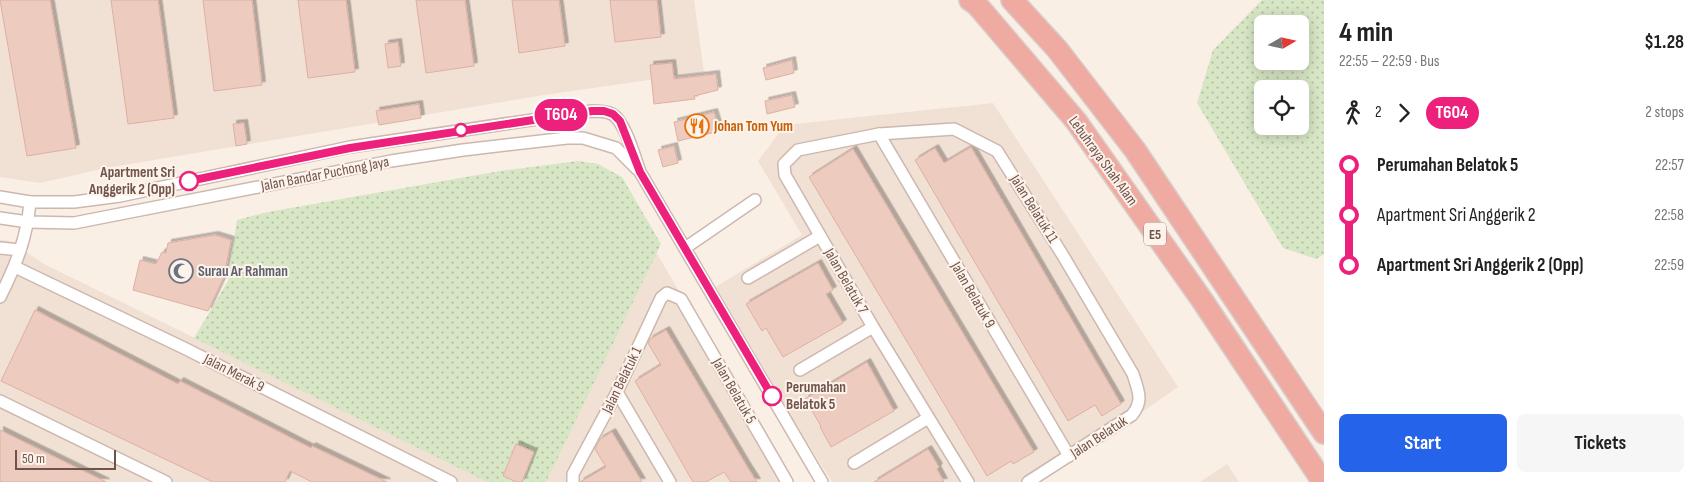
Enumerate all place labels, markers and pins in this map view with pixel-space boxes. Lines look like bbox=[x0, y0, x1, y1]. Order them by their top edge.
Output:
restaurant icon: Johan Tom Yum bbox=[684, 113, 710, 139]
place label: Johan Tom Yum bbox=[713, 117, 793, 136]
unlabelled marker bbox=[454, 123, 468, 137]
place label: Apartment Sri Anggerik 2 (Opp) bbox=[88, 163, 175, 199]
marker: Apartment Sri Anggerik 2 (Opp) bbox=[179, 171, 199, 191]
mosque icon: Surau Ar Rahman bbox=[168, 258, 194, 284]
place label: Surau Ar Rahman bbox=[198, 262, 288, 281]
place label: Perumahan Belatok 5 bbox=[786, 378, 846, 414]
marker: Perumahan Belatok 5 bbox=[762, 386, 782, 406]

